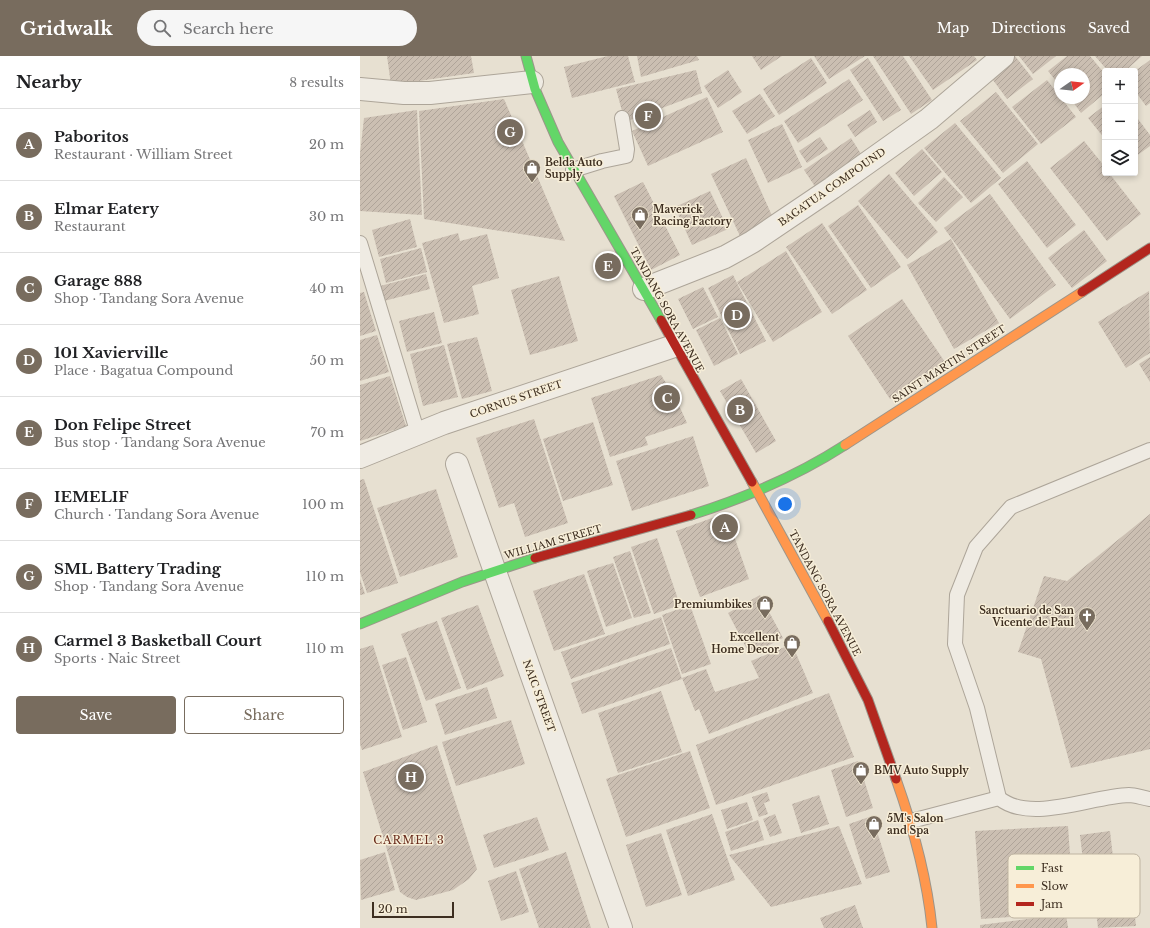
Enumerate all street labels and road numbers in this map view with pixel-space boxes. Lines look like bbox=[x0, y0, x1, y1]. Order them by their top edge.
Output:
street label: BAGATUA COMPOUND bbox=[776, 145, 888, 229]
street label: TANDANG SORA AVENUE bbox=[627, 245, 707, 375]
street label: SAINT MARTIN STREET bbox=[890, 322, 1008, 406]
street label: CORNUS STREET bbox=[468, 377, 564, 421]
street label: WILLIAM STREET bbox=[502, 522, 603, 562]
street label: TANDANG SORA AVENUE bbox=[786, 528, 864, 658]
street label: NAIC STREET bbox=[520, 658, 558, 734]

